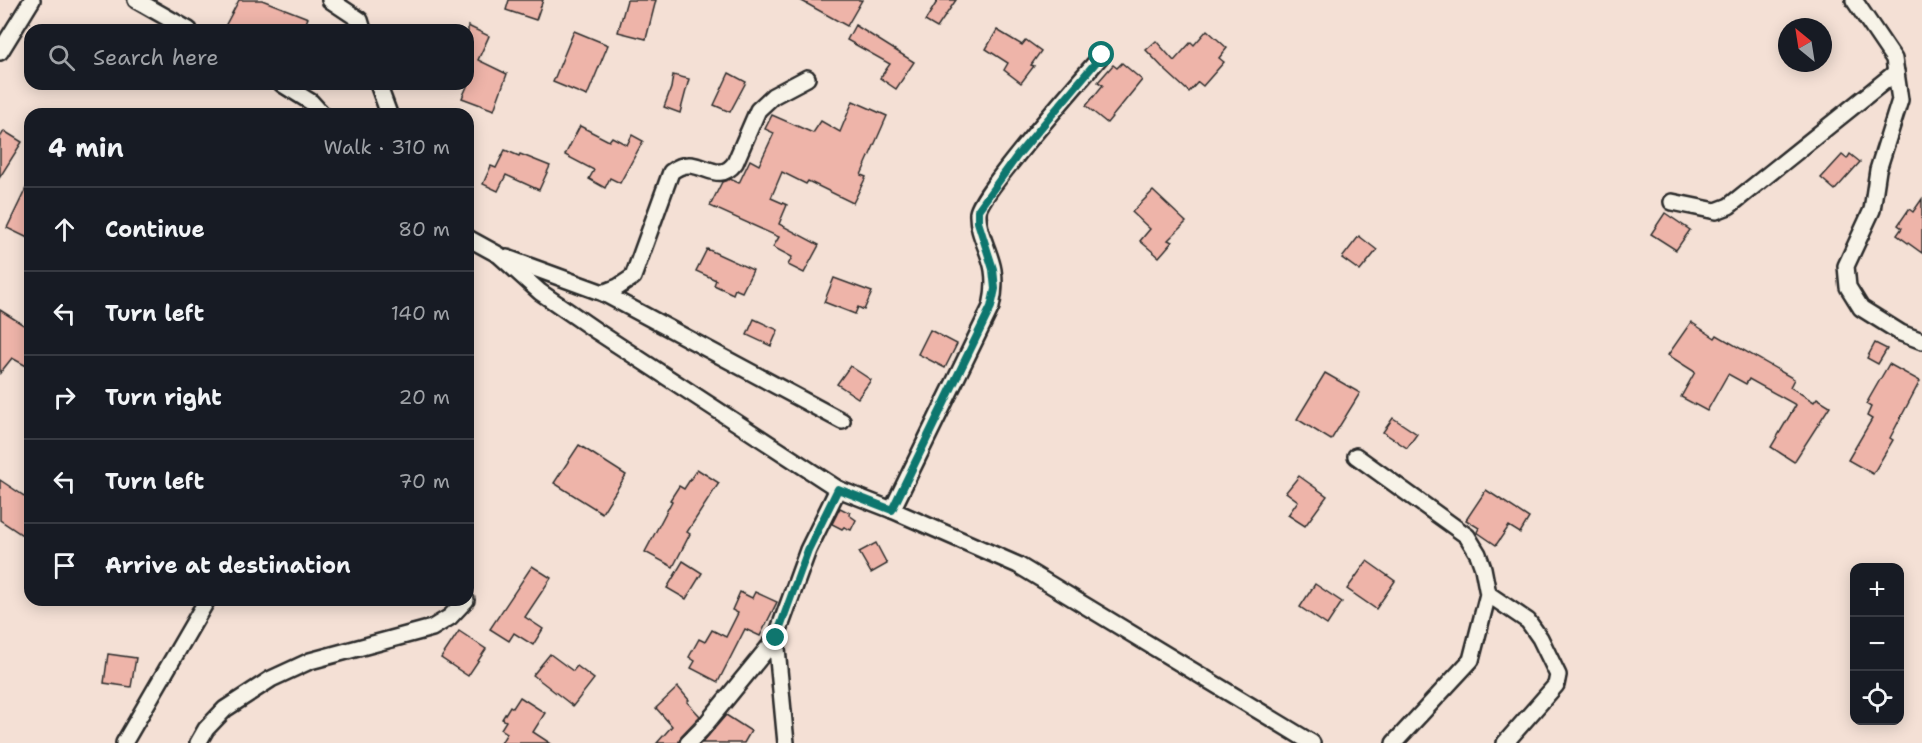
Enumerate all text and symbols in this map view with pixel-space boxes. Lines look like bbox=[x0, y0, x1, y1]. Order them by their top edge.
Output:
north arrow bbox=[1778, 18, 1832, 72]
search box bbox=[24, 24, 474, 90]
icon: search bbox=[45, 41, 78, 74]
route start bbox=[1088, 41, 1114, 67]
text: Search here bbox=[93, 43, 219, 72]
text: 4 min bbox=[48, 130, 124, 165]
text: Walk · 310 m bbox=[324, 134, 450, 160]
icon: ahead bbox=[48, 213, 81, 246]
text: Continue bbox=[105, 215, 205, 244]
text: 80 m bbox=[398, 216, 450, 242]
icon: left bbox=[48, 297, 81, 330]
text: Turn left bbox=[105, 299, 204, 328]
text: 140 m bbox=[391, 300, 450, 326]
icon: right bbox=[48, 381, 81, 414]
text: Turn right bbox=[105, 383, 222, 412]
text: 20 m bbox=[399, 384, 450, 410]
icon: left bbox=[48, 465, 81, 498]
text: Turn left bbox=[105, 467, 204, 496]
text: 70 m bbox=[398, 468, 450, 494]
icon: arrive bbox=[48, 549, 81, 582]
text: Arrive at destination bbox=[105, 551, 351, 580]
map controls bbox=[1850, 563, 1904, 725]
button: + bbox=[1850, 563, 1904, 617]
button: − bbox=[1850, 617, 1904, 671]
route end bbox=[762, 624, 788, 650]
button: locate bbox=[1850, 671, 1904, 725]

